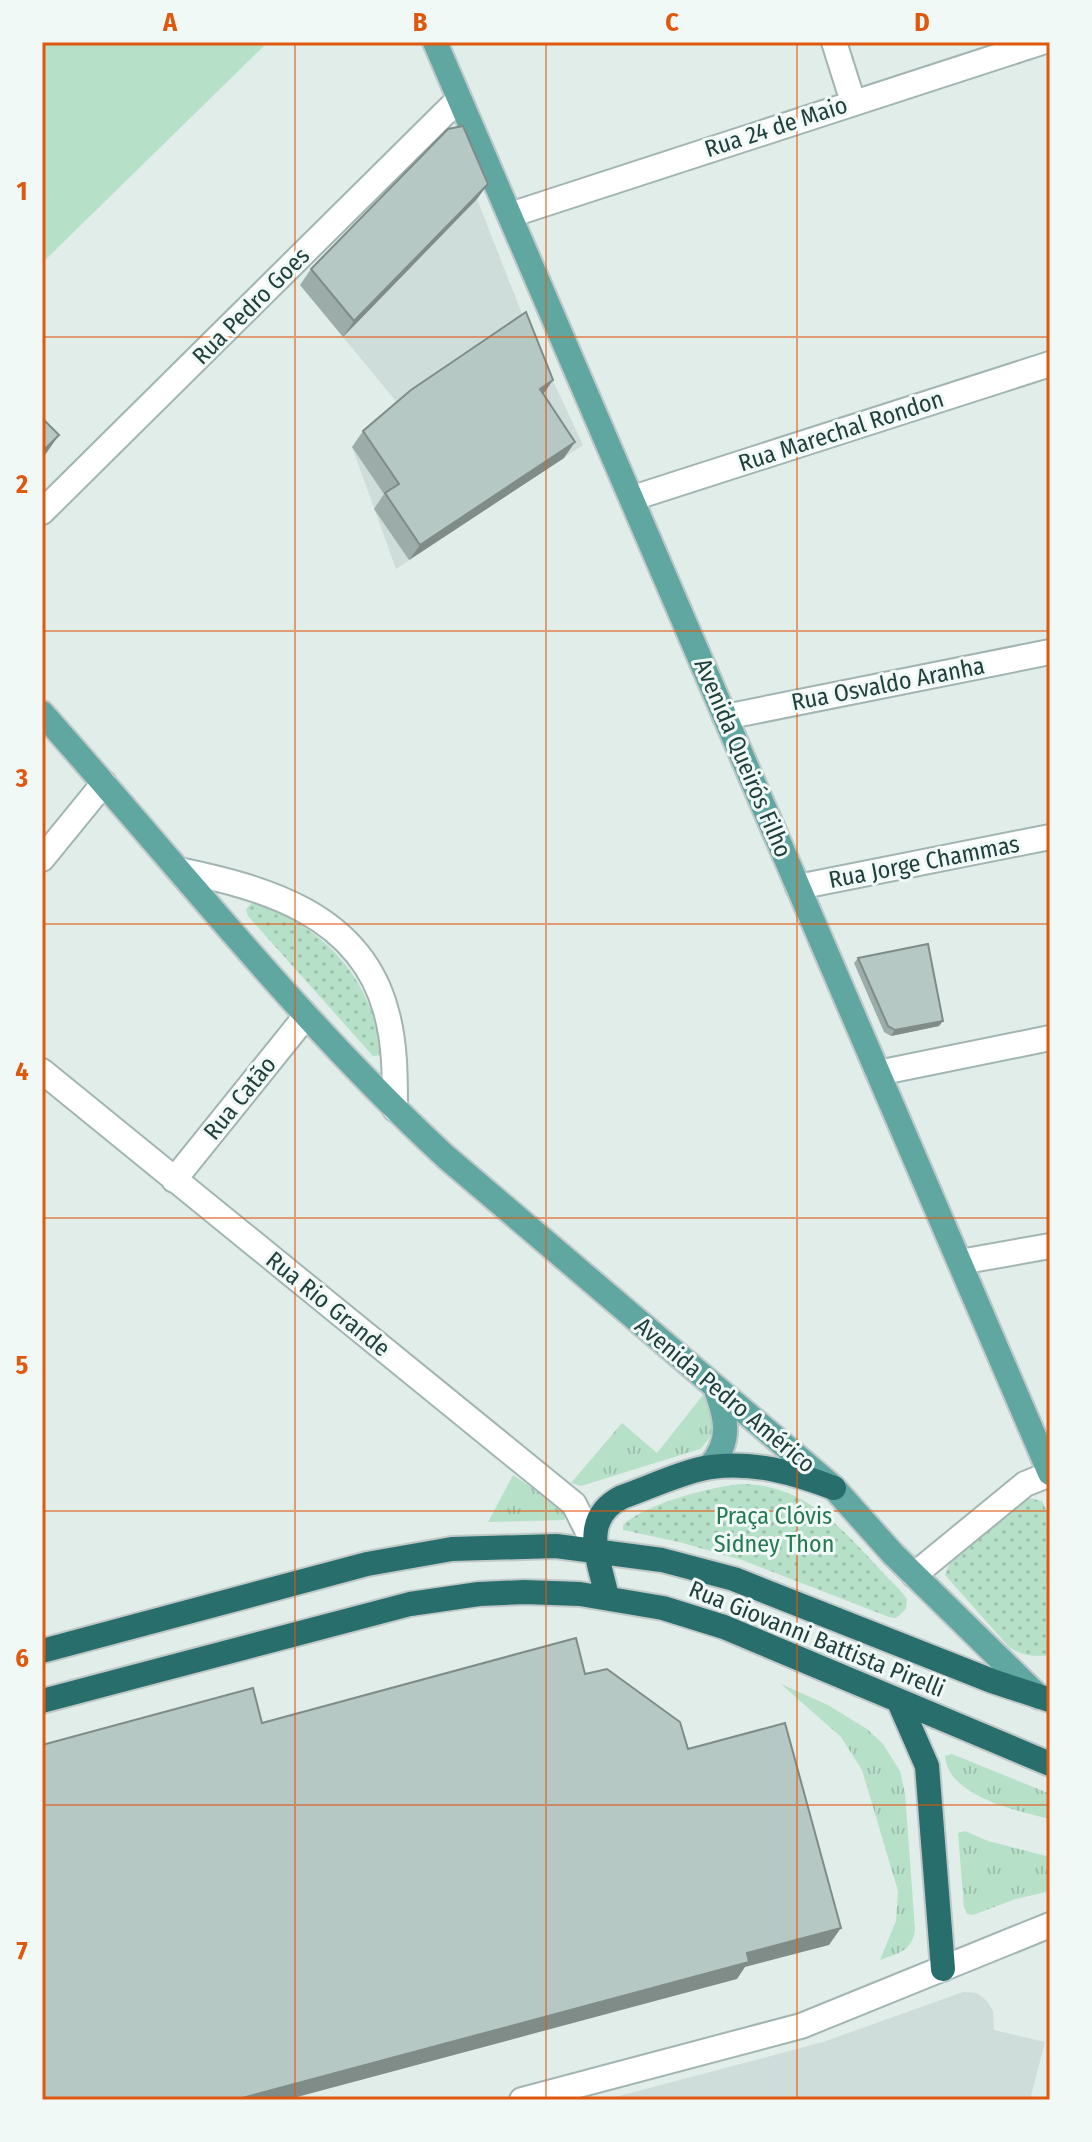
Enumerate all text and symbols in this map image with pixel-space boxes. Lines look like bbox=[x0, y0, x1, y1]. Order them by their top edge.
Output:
text: A bbox=[162, 7, 178, 38]
text: B bbox=[413, 7, 428, 38]
text: C bbox=[665, 7, 679, 38]
text: D bbox=[914, 7, 930, 38]
street label: Rua 24 de Maio bbox=[701, 91, 851, 163]
text: 1 bbox=[17, 176, 28, 207]
street label: Rua Pedro Goes bbox=[187, 242, 315, 370]
street label: Rua Marechal Rondon bbox=[735, 385, 947, 477]
text: 2 bbox=[15, 469, 28, 500]
street label: Rua Osvaldo Aranha bbox=[789, 652, 987, 716]
street label: Avenida Queirós Filho bbox=[688, 654, 798, 862]
text: 3 bbox=[15, 763, 28, 794]
street label: Rua Jorge Chammas bbox=[826, 830, 1022, 894]
street label: Rua Catão bbox=[198, 1051, 282, 1145]
text: 4 bbox=[15, 1056, 29, 1087]
street label: Rua Rio Grande bbox=[261, 1246, 395, 1362]
street label: Avenida Pedro Américo bbox=[629, 1312, 821, 1478]
text: 5 bbox=[16, 1350, 29, 1381]
park label: Praça Clóvis Sidney Thon bbox=[714, 1502, 834, 1558]
street label: Rua Giovanni Battista Pirelli bbox=[685, 1575, 949, 1703]
text: 6 bbox=[15, 1643, 29, 1674]
text: 7 bbox=[16, 1936, 28, 1967]

